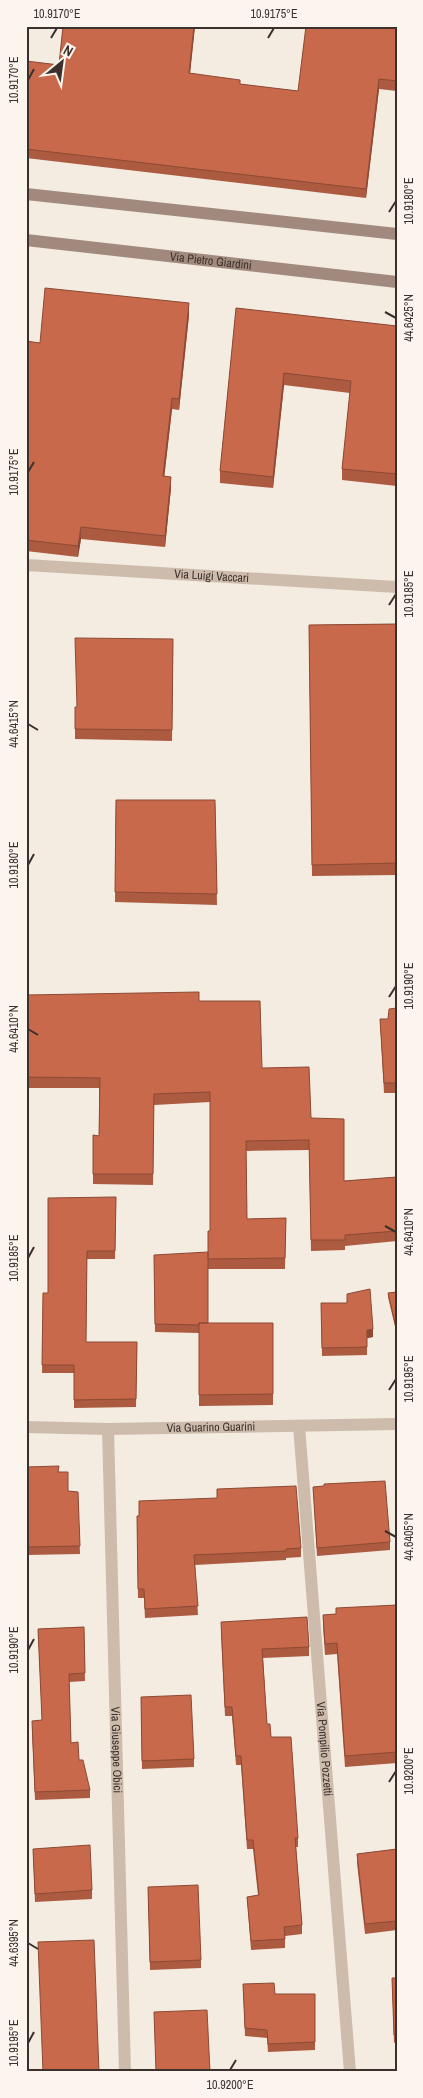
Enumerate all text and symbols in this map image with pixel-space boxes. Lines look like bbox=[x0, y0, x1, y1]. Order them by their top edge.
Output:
text: 10.9170°E bbox=[34, 6, 80, 22]
text: 10.9175°E bbox=[251, 6, 297, 22]
north arrow bbox=[38, 38, 88, 88]
text: N bbox=[60, 41, 76, 61]
text: 10.9170°E bbox=[6, 57, 22, 103]
text: 10.9180°E bbox=[401, 178, 417, 224]
street label: Via Pietro Giardini bbox=[169, 248, 253, 273]
text: 44.6425°N bbox=[401, 294, 417, 342]
text: 10.9175°E bbox=[6, 449, 22, 495]
street label: Via Luigi Vaccari bbox=[174, 566, 249, 586]
text: 10.9185°E bbox=[401, 571, 417, 617]
text: 44.6415°N bbox=[6, 700, 22, 748]
text: 10.9180°E bbox=[6, 842, 22, 888]
text: 10.9190°E bbox=[401, 963, 417, 1009]
text: 44.6410°N bbox=[6, 1005, 22, 1053]
text: 44.6410°N bbox=[401, 1208, 417, 1256]
text: 10.9185°E bbox=[6, 1235, 22, 1281]
text: 10.9195°E bbox=[401, 1356, 417, 1402]
street label: Via Guarino Guarini bbox=[167, 1418, 255, 1436]
text: 44.6405°N bbox=[401, 1513, 417, 1561]
text: 10.9190°E bbox=[6, 1627, 22, 1673]
street label: Via Pompilio Pozzetti bbox=[313, 1701, 336, 1797]
street label: Via Giuseppe Obici bbox=[107, 1706, 126, 1793]
text: 10.9200°E bbox=[401, 1748, 417, 1794]
text: 44.6395°N bbox=[6, 1919, 22, 1967]
text: 10.9195°E bbox=[6, 2020, 22, 2066]
text: 10.9200°E bbox=[207, 2077, 253, 2093]

